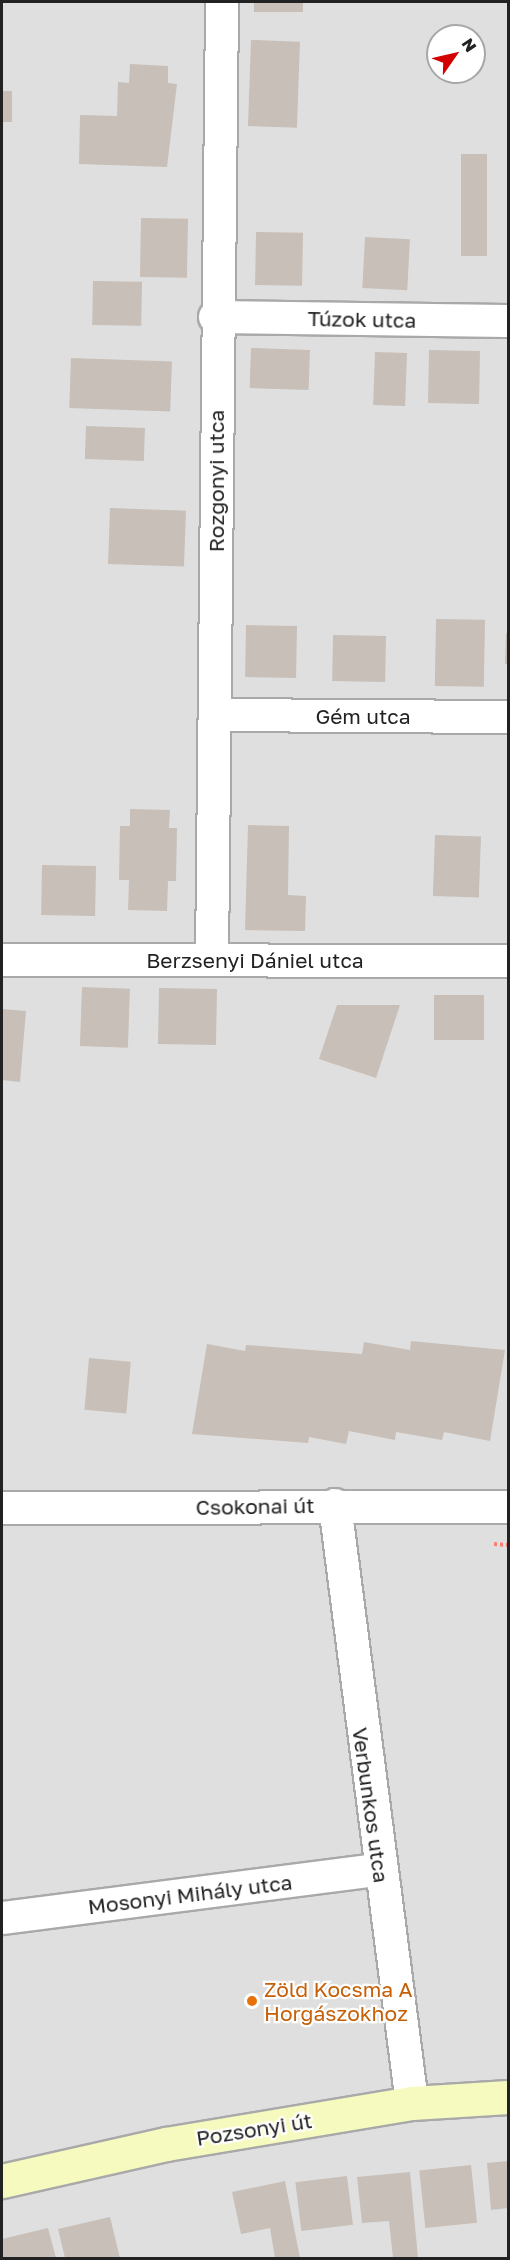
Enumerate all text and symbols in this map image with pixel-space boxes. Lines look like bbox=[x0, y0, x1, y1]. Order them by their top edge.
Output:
north arrow bbox=[426, 24, 486, 84]
text: N bbox=[458, 34, 481, 56]
street label: Túzok utca bbox=[307, 305, 417, 333]
street label: Rozgonyi utca bbox=[203, 410, 229, 552]
street label: Gém utca bbox=[315, 703, 411, 729]
street label: Berzsenyi Dániel utca bbox=[146, 947, 364, 973]
street label: Csokonai út bbox=[195, 1492, 315, 1520]
street label: Verbunkos utca bbox=[348, 1726, 394, 1884]
street label: Mosonyi Mihály utca bbox=[86, 1869, 294, 1919]
place label: Zöld Kocsma A Horgászokhoz bbox=[264, 1976, 412, 2026]
marker: Zöld Kocsma A Horgászokhoz bbox=[245, 1994, 259, 2008]
street label: Pozsonyi út bbox=[194, 2107, 314, 2151]

